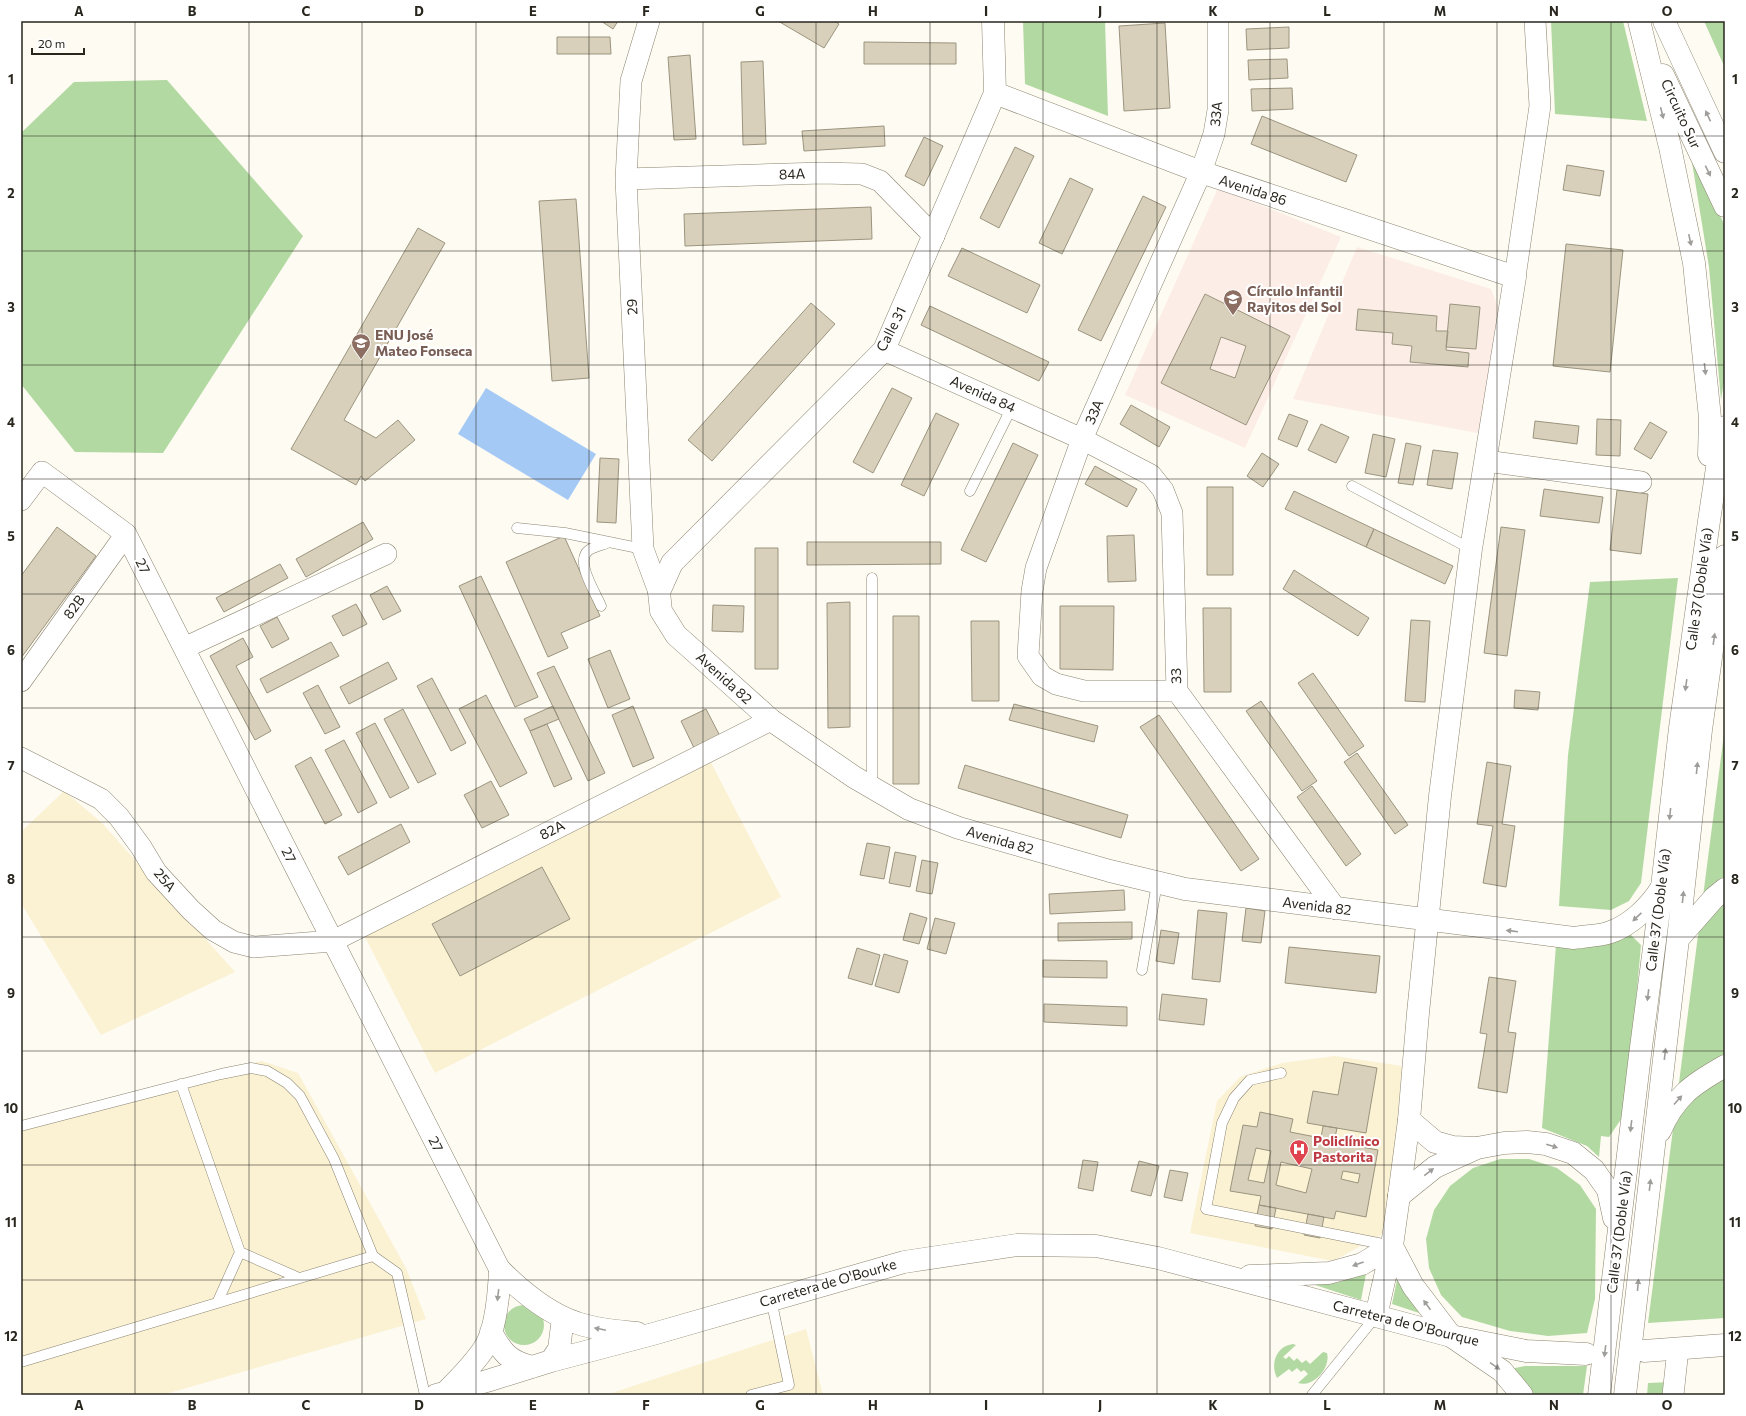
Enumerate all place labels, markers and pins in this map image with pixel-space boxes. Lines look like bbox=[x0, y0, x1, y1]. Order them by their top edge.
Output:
place label: Círculo Infantil Rayitos del Sol bbox=[1247, 282, 1343, 315]
school or university icon: Círculo Infantil Rayitos del Sol bbox=[1222, 288, 1244, 316]
place label: ENU José Mateo Fonseca bbox=[375, 326, 472, 359]
school or university icon: ENU José Mateo Fonseca bbox=[350, 332, 372, 360]
place label: Policlínico Pastorita bbox=[1313, 1132, 1380, 1165]
hospital icon: Policlínico Pastorita bbox=[1288, 1138, 1310, 1166]

